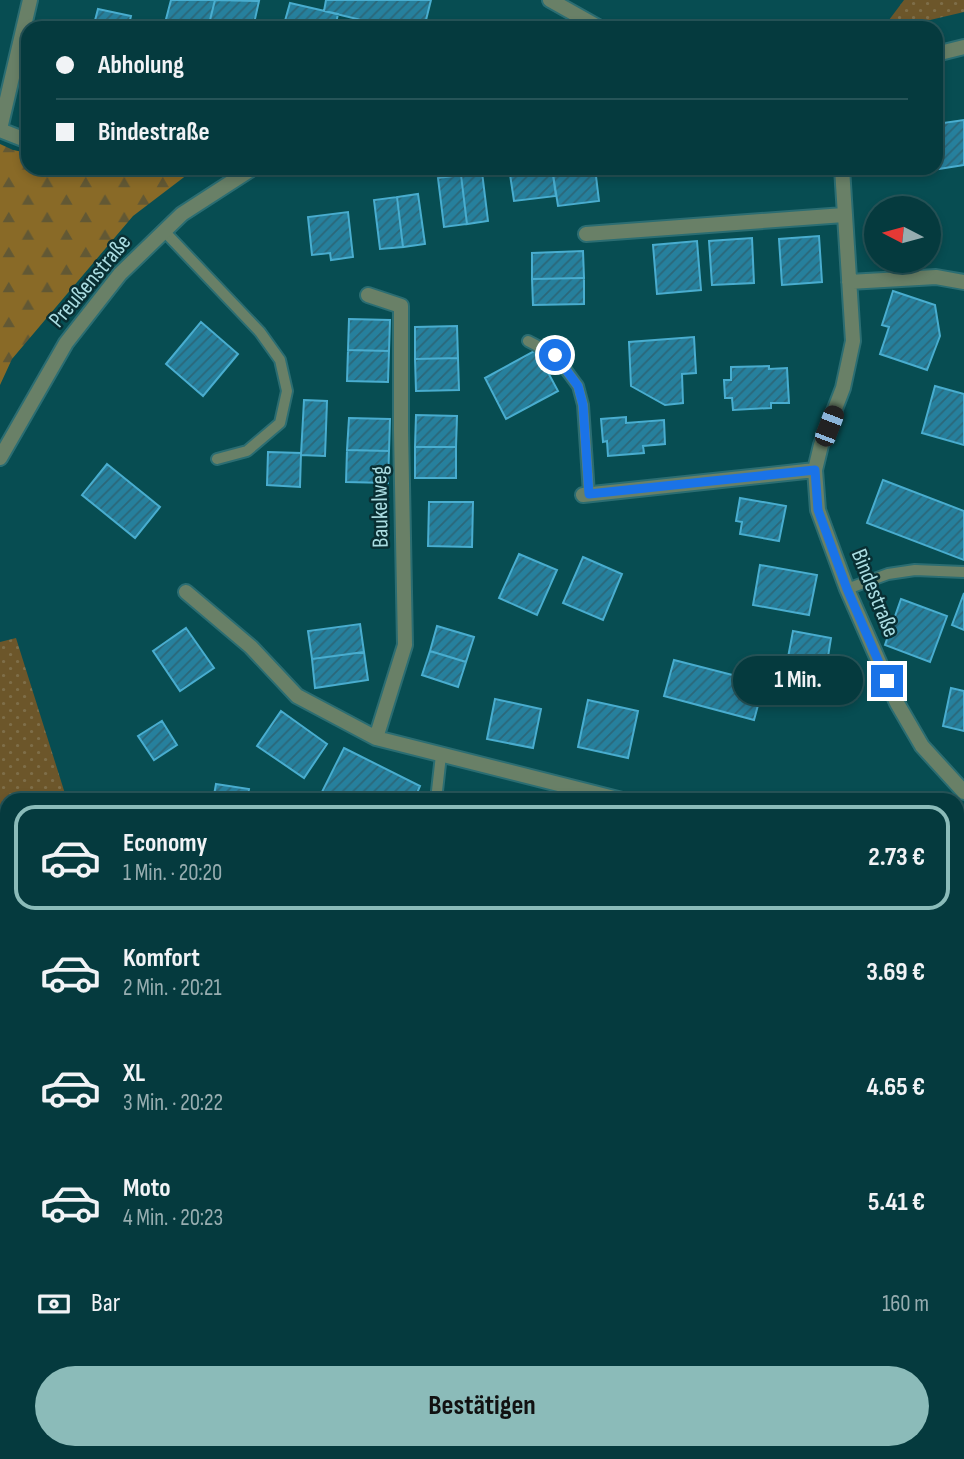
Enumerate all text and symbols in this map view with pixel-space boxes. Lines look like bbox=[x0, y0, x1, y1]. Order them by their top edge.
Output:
text: Abholung bbox=[98, 50, 184, 81]
text: Bindestraße bbox=[98, 117, 210, 148]
north arrow bbox=[864, 196, 942, 273]
map controls bbox=[864, 196, 941, 273]
street label: Preußenstraße bbox=[43, 229, 137, 333]
route start bbox=[539, 339, 571, 371]
car bbox=[812, 403, 847, 449]
street label: Baukelweg bbox=[365, 466, 395, 548]
street label: Bindestraße bbox=[845, 545, 905, 641]
callout: 1 Min. bbox=[733, 656, 862, 706]
route end bbox=[871, 665, 903, 697]
text: 1 Min. bbox=[774, 666, 822, 694]
icon: car bbox=[39, 826, 102, 889]
text: Economy bbox=[123, 828, 207, 859]
text: 2.73 € bbox=[868, 842, 925, 873]
text: 1 Min. · 20:20 bbox=[123, 859, 222, 887]
icon: car bbox=[39, 941, 102, 1004]
text: Komfort bbox=[123, 943, 200, 974]
text: 3.69 € bbox=[866, 957, 925, 988]
text: 2 Min. · 20:21 bbox=[123, 974, 222, 1002]
icon: car bbox=[39, 1056, 102, 1119]
text: XL bbox=[123, 1058, 145, 1089]
text: 4.65 € bbox=[867, 1072, 925, 1103]
text: 3 Min. · 20:22 bbox=[123, 1089, 223, 1117]
icon: car bbox=[39, 1171, 102, 1234]
text: Moto bbox=[123, 1173, 171, 1204]
text: 5.41 € bbox=[868, 1187, 925, 1218]
text: 4 Min. · 20:23 bbox=[123, 1204, 223, 1232]
icon: cash bbox=[35, 1285, 73, 1323]
text: Bar bbox=[91, 1288, 120, 1319]
text: 160 m bbox=[882, 1290, 929, 1318]
button: Bestätigen bbox=[35, 1366, 929, 1446]

